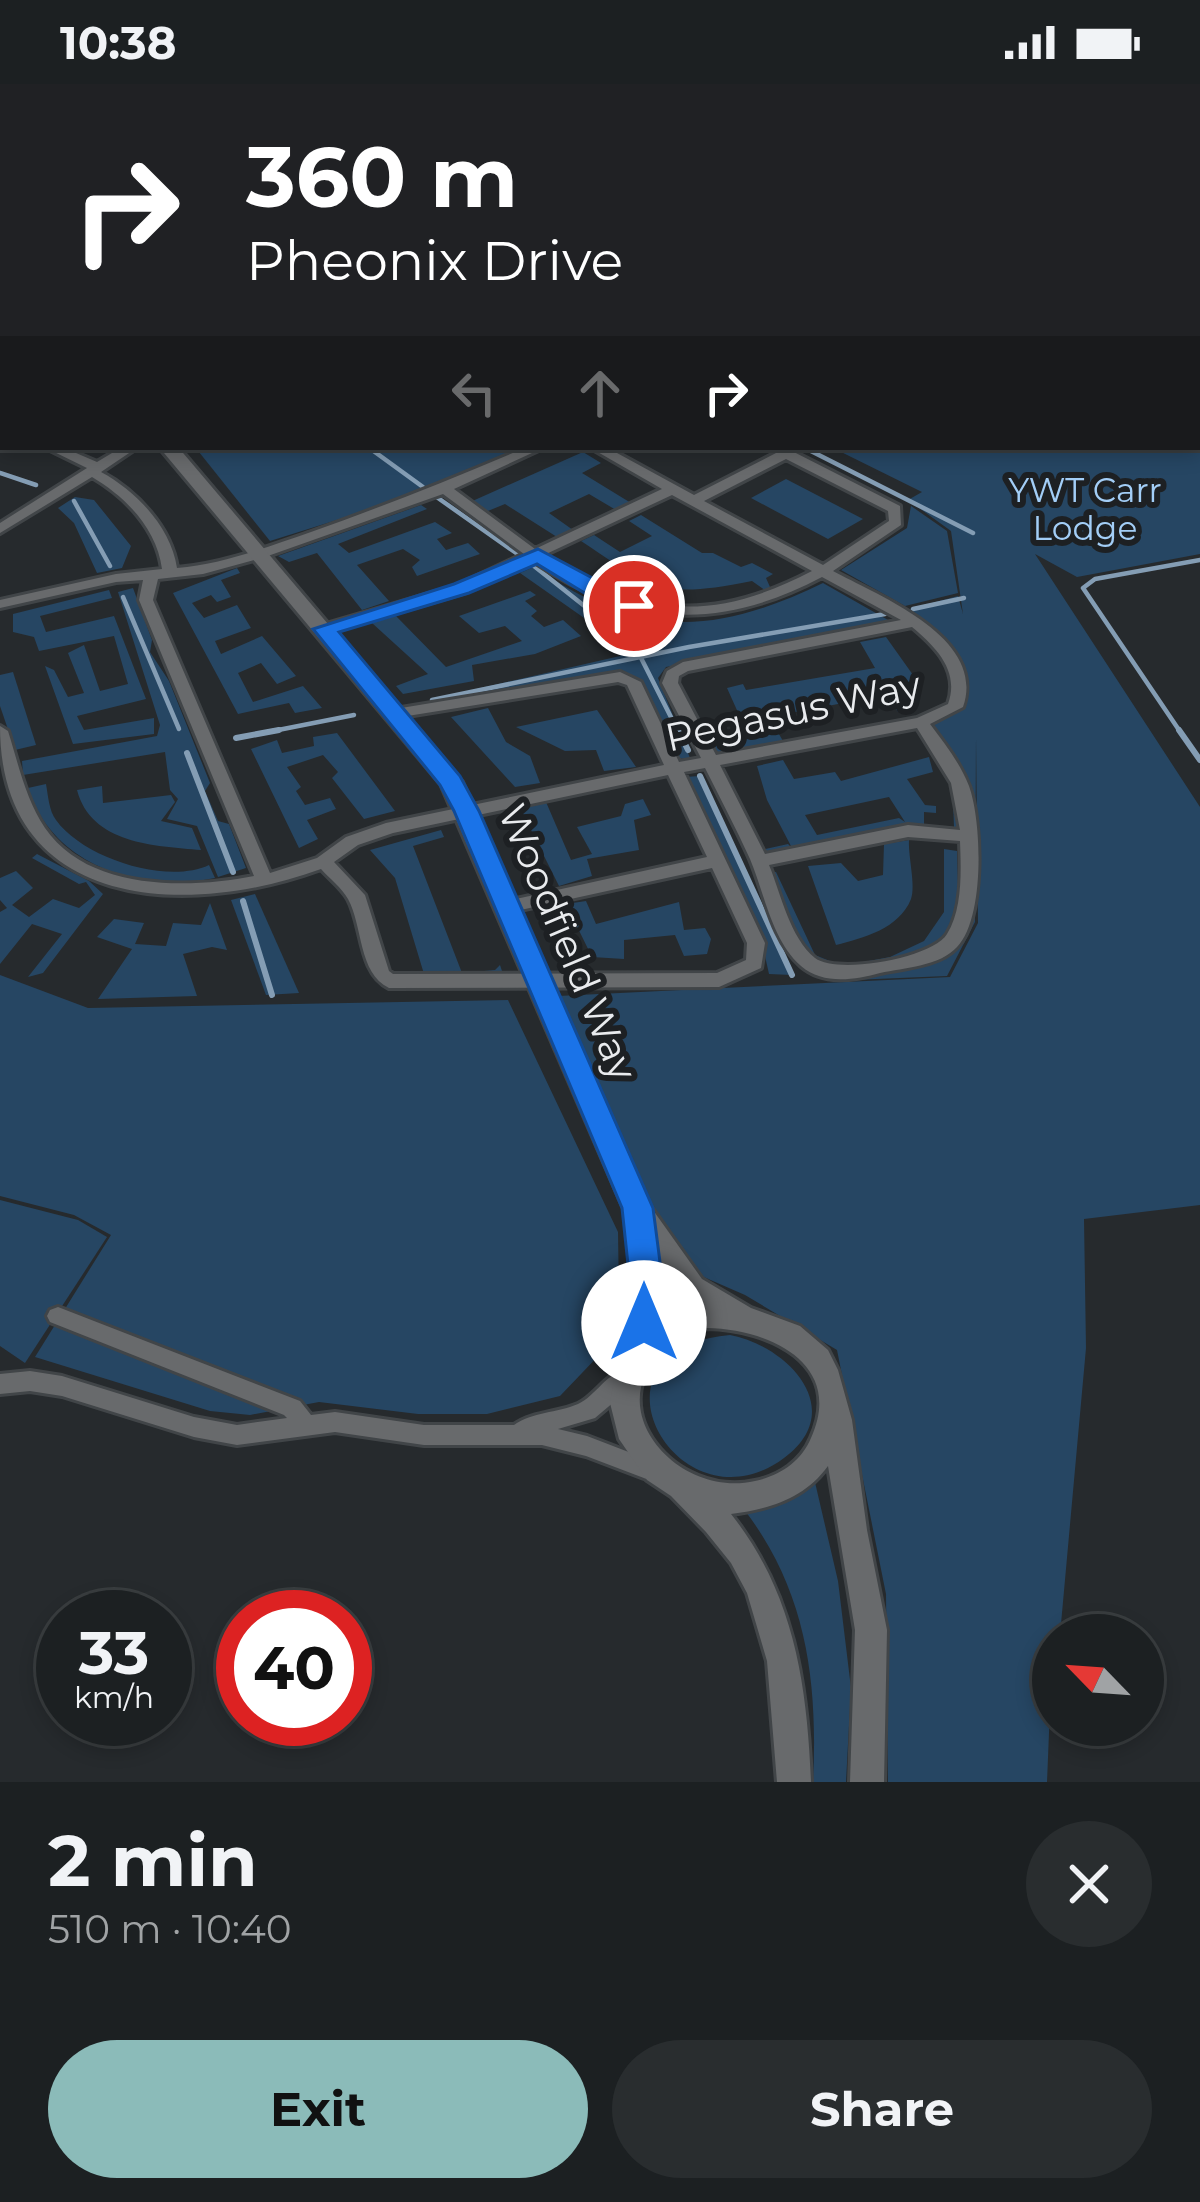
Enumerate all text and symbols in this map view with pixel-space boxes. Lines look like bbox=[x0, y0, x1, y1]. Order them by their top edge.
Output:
text: 10:38 bbox=[60, 15, 176, 70]
text: 360 m bbox=[246, 126, 518, 228]
icon: right bbox=[48, 132, 204, 288]
text: Pheonix Drive bbox=[246, 228, 623, 294]
icon: left bbox=[441, 360, 507, 426]
icon: ahead bbox=[567, 360, 633, 426]
icon: right bbox=[693, 360, 759, 426]
park label: YWT Carr Lodge bbox=[1008, 470, 1162, 548]
pin bbox=[583, 555, 685, 657]
icon: arrive bbox=[601, 573, 667, 639]
street label: Pegasus Way bbox=[661, 660, 926, 761]
street label: Woodfield Way bbox=[488, 797, 648, 1088]
position arrow bbox=[581, 1260, 707, 1386]
speed limit sign: 40 bbox=[216, 1590, 372, 1746]
north arrow bbox=[1032, 1614, 1164, 1746]
map controls bbox=[1032, 1614, 1164, 1746]
text: 33 bbox=[79, 1616, 149, 1689]
text: km/h bbox=[74, 1679, 154, 1716]
text: 2 min bbox=[48, 1816, 258, 1904]
button: close bbox=[1026, 1821, 1152, 1947]
text: 510 m · 10:40 bbox=[48, 1905, 292, 1953]
button: Exit bbox=[48, 2040, 588, 2178]
button: Share bbox=[612, 2040, 1152, 2178]

